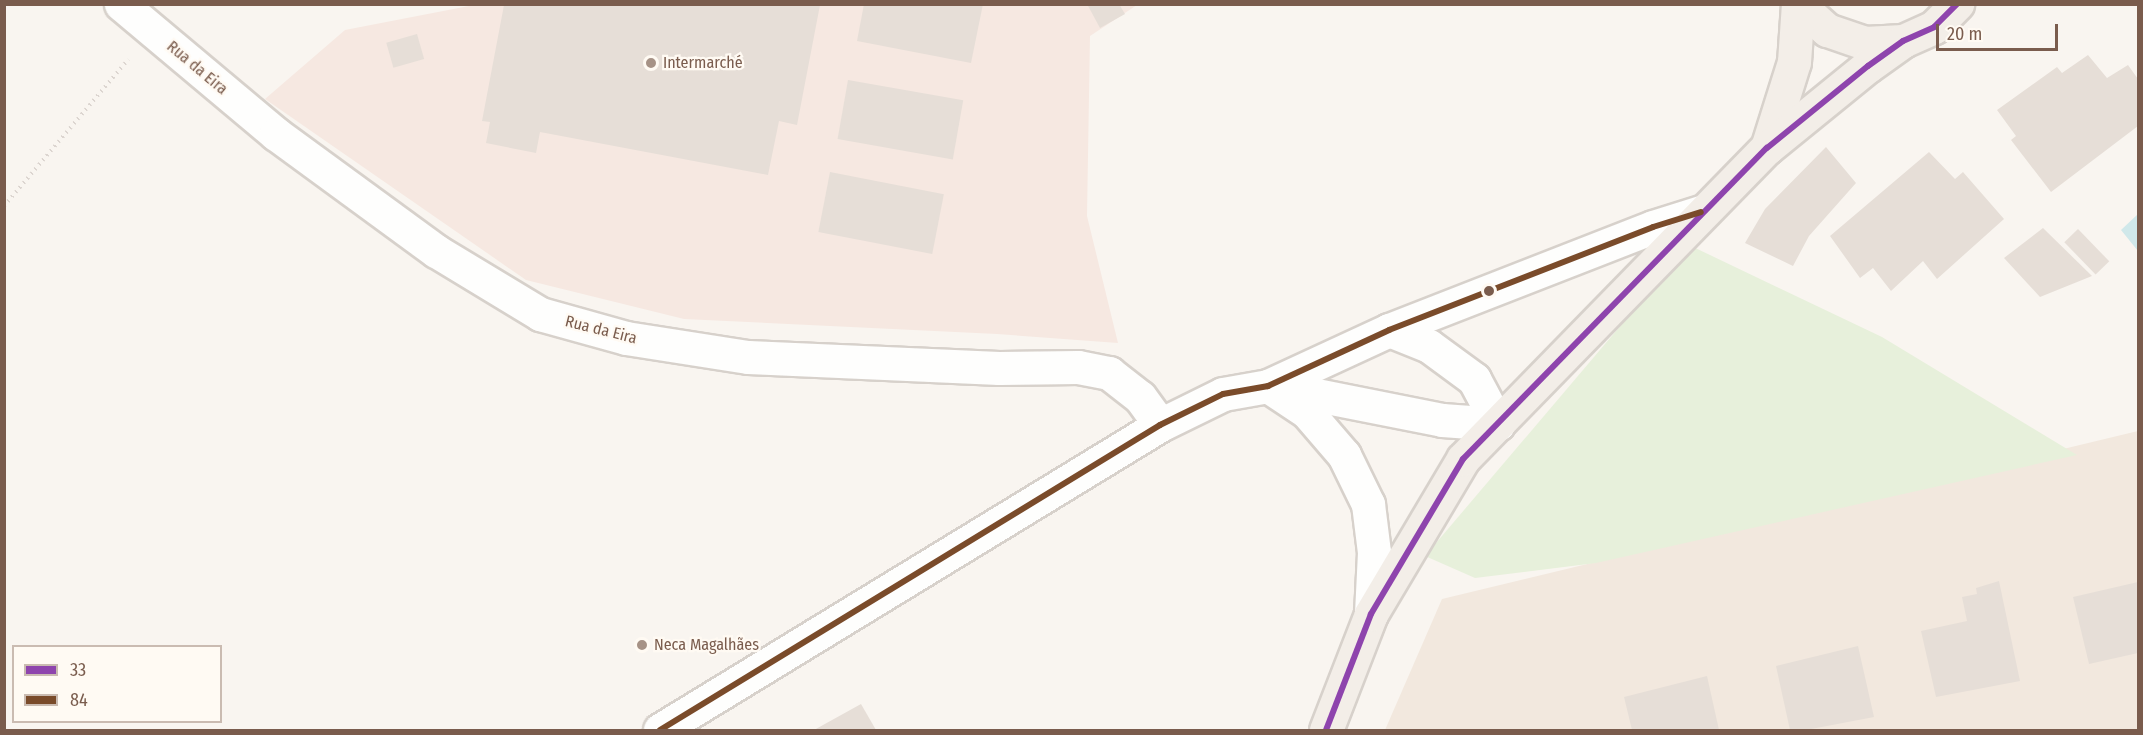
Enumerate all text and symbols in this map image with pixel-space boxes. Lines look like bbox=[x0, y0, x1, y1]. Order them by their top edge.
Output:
scale bar bbox=[1939, 12, 2060, 50]
text: 20 m bbox=[1947, 23, 1982, 45]
street label: Rua da Eira bbox=[163, 37, 231, 99]
place label: Intermarché bbox=[663, 53, 743, 73]
marker: Intermarché bbox=[644, 56, 658, 70]
unlabelled marker bbox=[1483, 285, 1495, 297]
street label: Rua da Eira bbox=[563, 312, 639, 348]
place label: Neca Magalhães bbox=[654, 635, 759, 655]
marker: Neca Magalhães bbox=[635, 638, 649, 652]
legend bbox=[12, 645, 222, 723]
text: 33 bbox=[70, 659, 86, 681]
text: 84 bbox=[70, 689, 88, 711]

